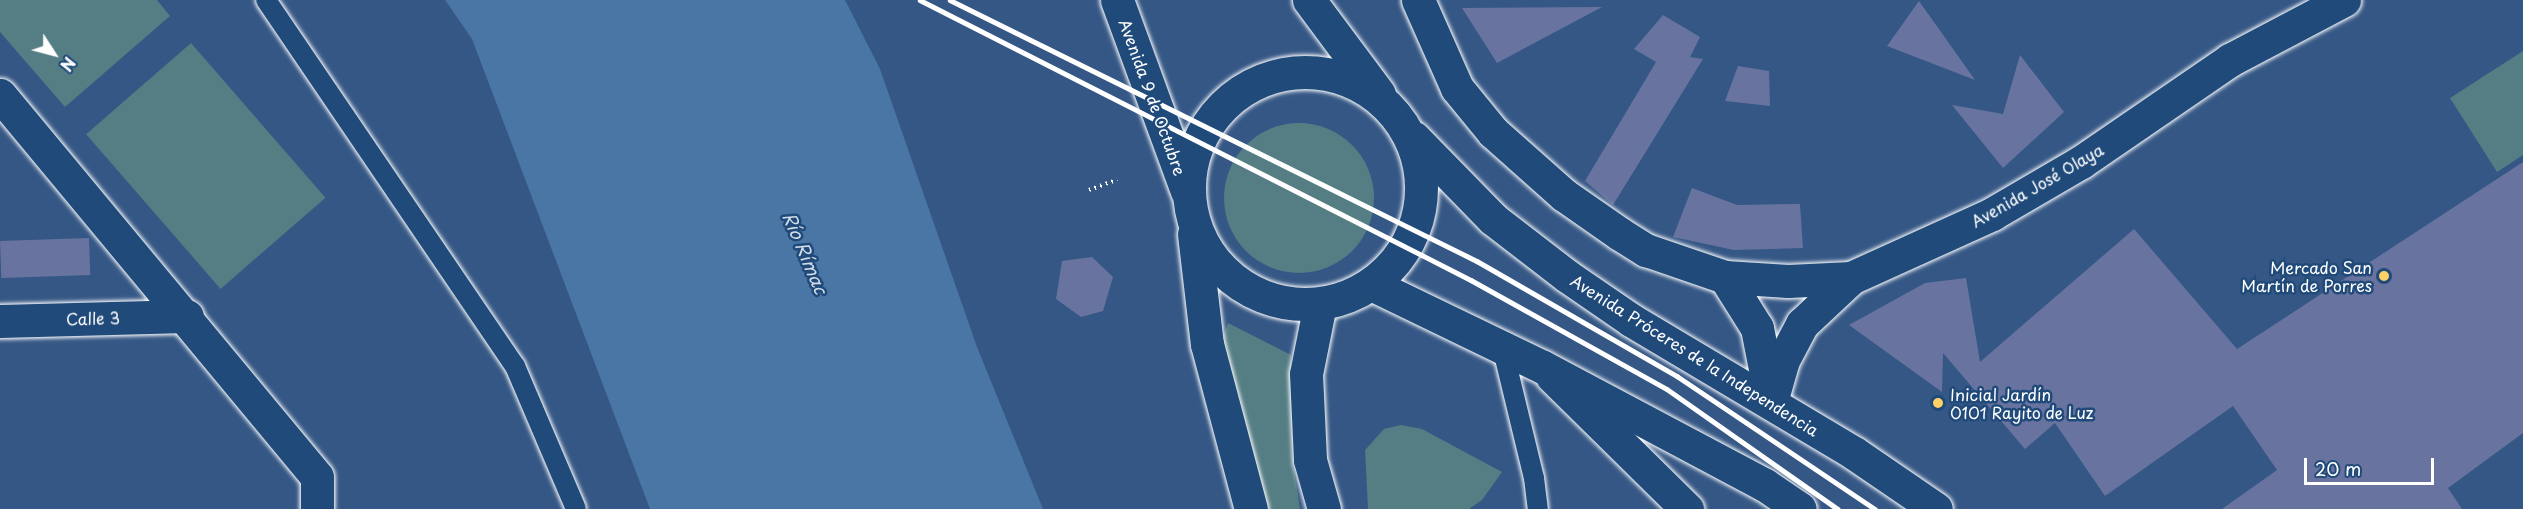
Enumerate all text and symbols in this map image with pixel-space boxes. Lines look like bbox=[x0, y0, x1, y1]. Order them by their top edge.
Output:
street label: Avenida 9 de Octubre bbox=[1116, 16, 1190, 178]
north arrow bbox=[24, 24, 84, 84]
text: N bbox=[55, 52, 82, 77]
street label: Avenida José Olaya bbox=[1967, 139, 2107, 231]
water label: Río Rímac bbox=[778, 209, 832, 297]
place label: Mercado San Martín de Porres bbox=[2242, 257, 2372, 295]
marker: Mercado San Martín de Porres bbox=[2377, 269, 2391, 283]
street label: Avenida Próceres de la Independencia bbox=[1566, 270, 1824, 440]
street label: Calle 3 bbox=[65, 308, 121, 328]
place label: Inicial Jardín 0101 Rayito de Luz bbox=[1950, 384, 2096, 422]
marker: Inicial Jardín 0101 Rayito de Luz bbox=[1931, 396, 1945, 410]
scale bar bbox=[2307, 446, 2438, 484]
text: 20 m bbox=[2315, 455, 2361, 482]

